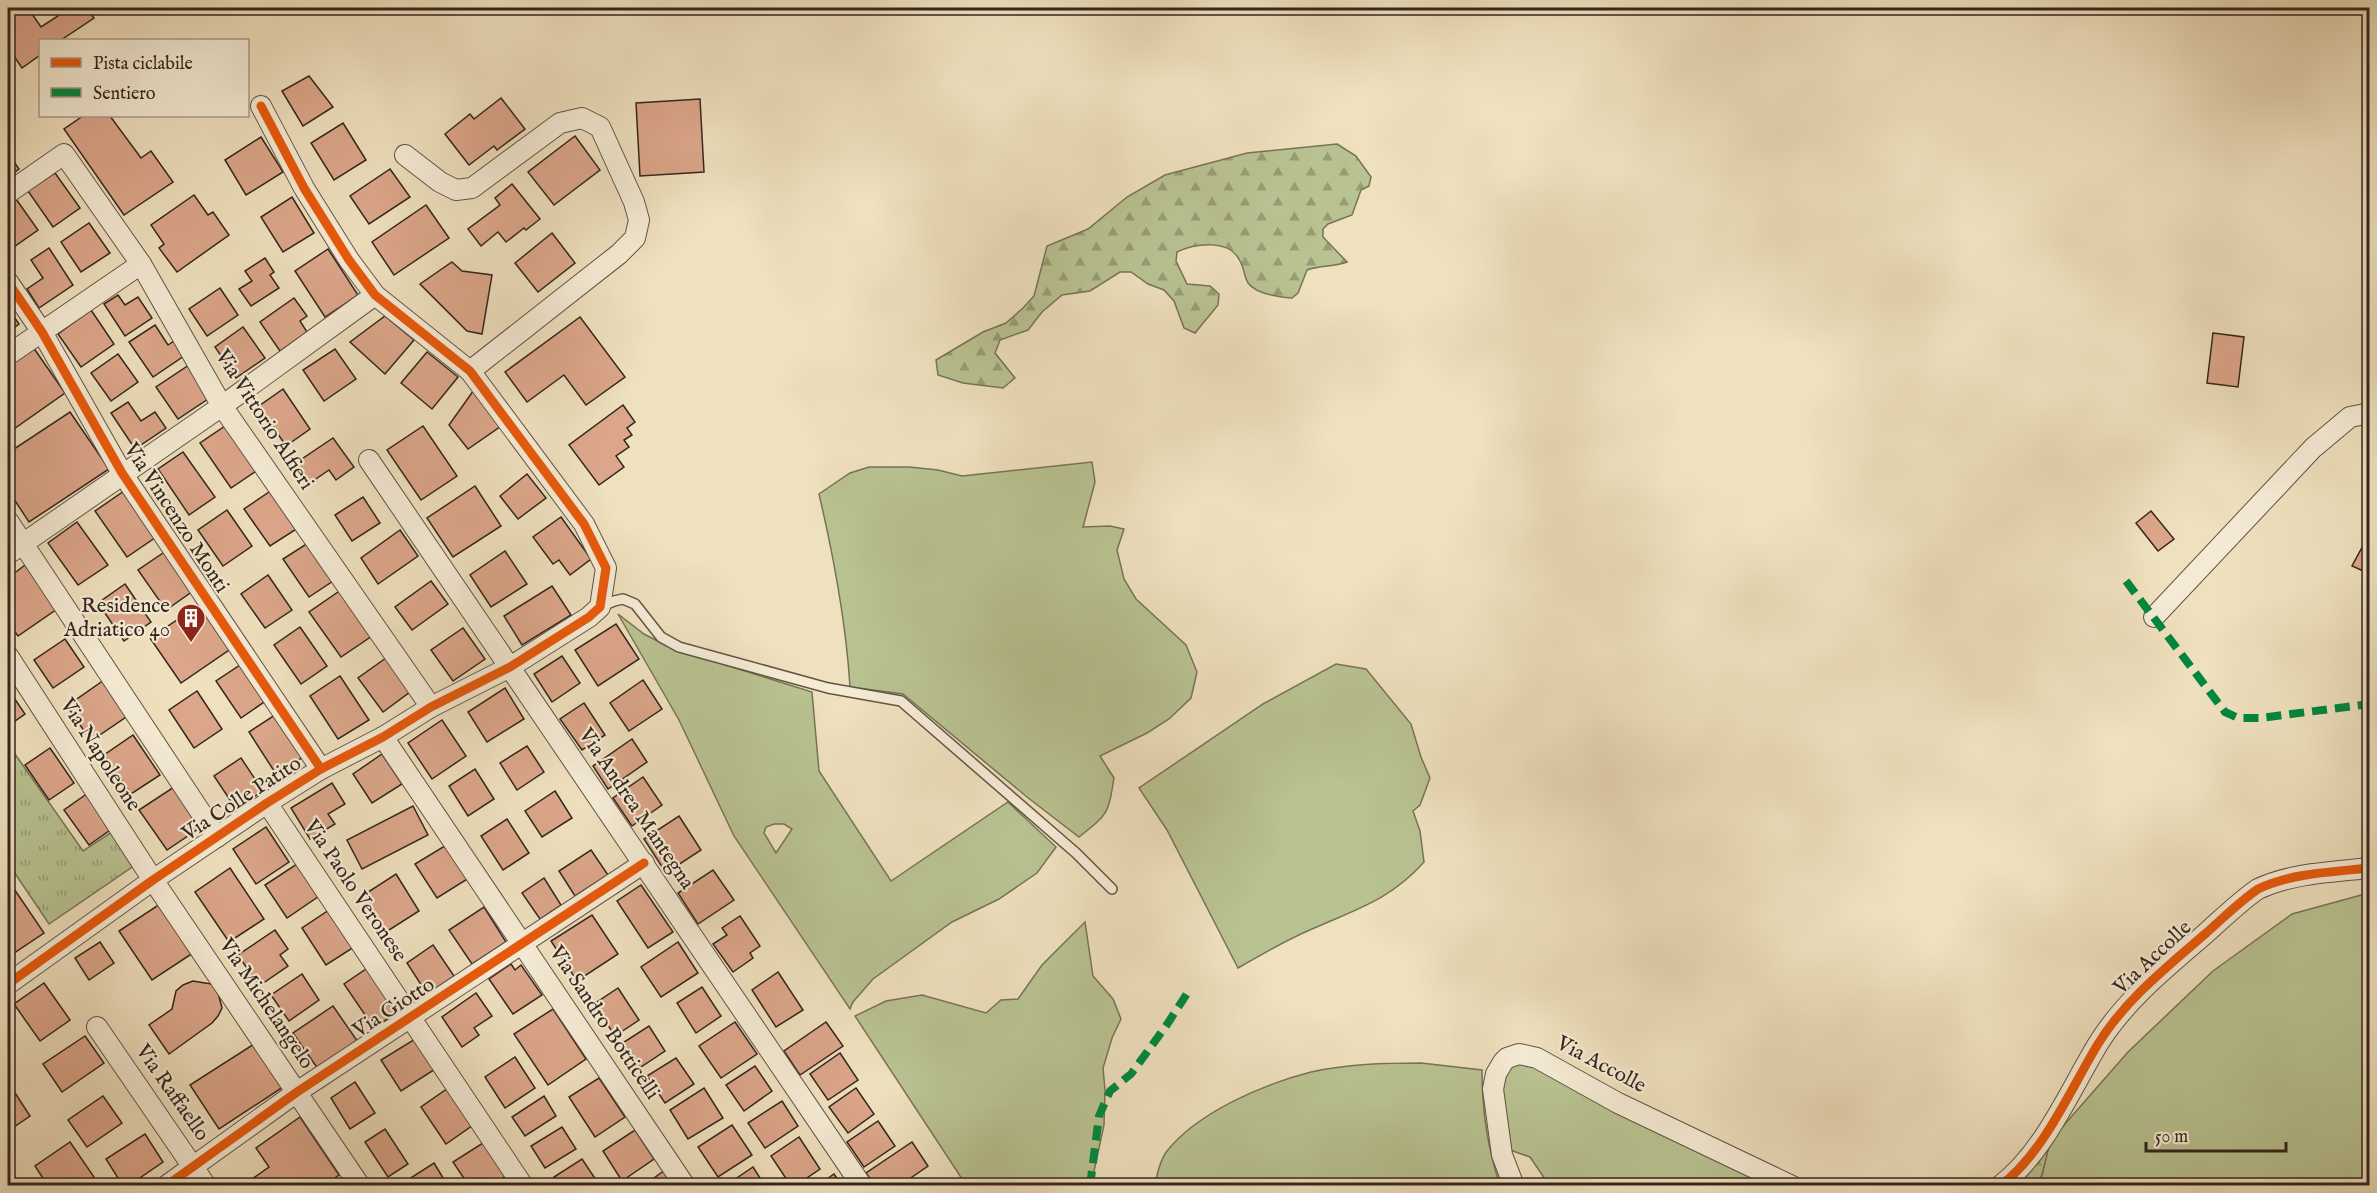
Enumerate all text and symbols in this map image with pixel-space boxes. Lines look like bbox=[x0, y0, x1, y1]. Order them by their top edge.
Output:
legend bbox=[39, 39, 249, 117]
text: Pista ciclabile bbox=[93, 53, 193, 76]
text: Sentiero bbox=[93, 83, 156, 106]
street label: Via Vittorio Alfieri bbox=[208, 344, 319, 495]
street label: Via Vincenzo Monti bbox=[117, 437, 235, 598]
place label: Residence Adriatico 40 bbox=[63, 593, 170, 644]
building icon: Residence Adriatico 40 bbox=[175, 602, 207, 644]
street label: Via Napoleone bbox=[53, 692, 147, 817]
street label: Via Andrea Mantegna bbox=[571, 722, 701, 896]
street label: Via Colle Patito bbox=[176, 750, 307, 848]
street label: Via Paolo Veronese bbox=[297, 814, 413, 968]
street label: Via Accolle bbox=[2107, 915, 2198, 1002]
street label: Via Michelangelo bbox=[212, 933, 320, 1075]
street label: Via Sandro Botticelli bbox=[542, 940, 665, 1105]
street label: Via Giotto bbox=[347, 972, 440, 1045]
street label: Via Accolle bbox=[1551, 1030, 1651, 1100]
street label: Via Raffaello bbox=[128, 1039, 215, 1147]
scale bar bbox=[2146, 1115, 2286, 1153]
text: 50 m bbox=[2155, 1126, 2188, 1149]

